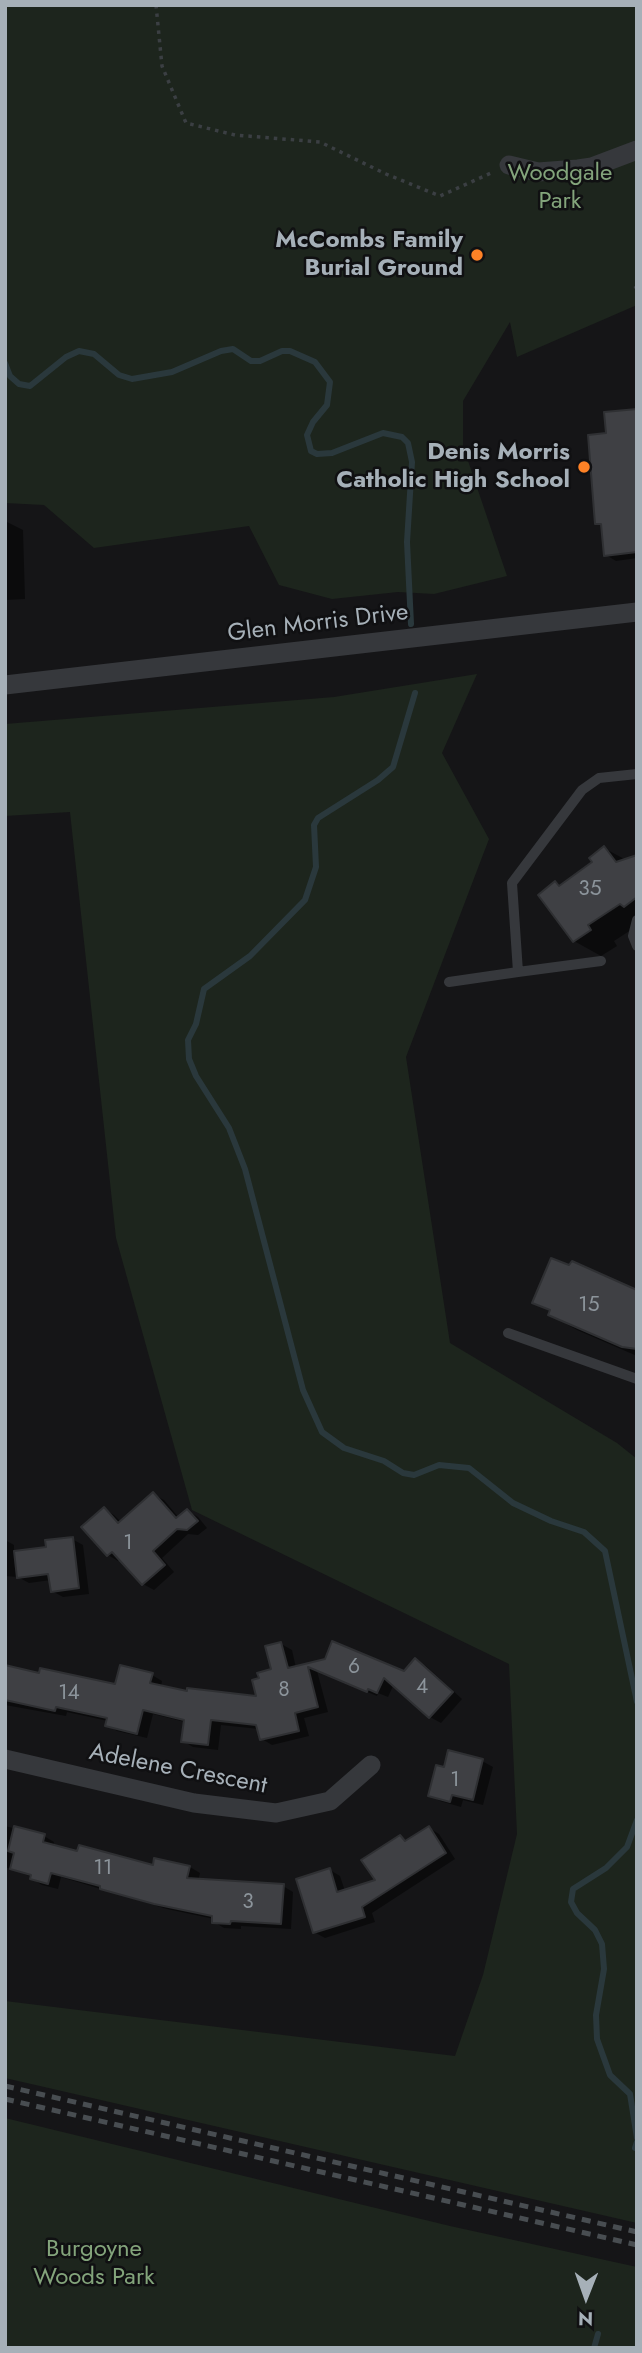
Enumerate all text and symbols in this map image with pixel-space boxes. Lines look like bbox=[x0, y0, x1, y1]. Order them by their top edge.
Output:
park label: Woodgale Park bbox=[508, 160, 612, 216]
place label: McCombs Family Burial Ground bbox=[275, 227, 463, 283]
marker: McCombs Family Burial Ground bbox=[469, 247, 485, 263]
place label: Denis Morris Catholic High School bbox=[336, 439, 570, 495]
marker: Denis Morris Catholic High School bbox=[576, 459, 592, 475]
street label: Glen Morris Drive bbox=[226, 599, 410, 649]
house number: 35 bbox=[578, 877, 602, 903]
house number: 15 bbox=[578, 1293, 600, 1319]
house number: 1 bbox=[123, 1531, 133, 1557]
house number: 6 bbox=[348, 1655, 360, 1681]
house number: 4 bbox=[416, 1675, 428, 1701]
house number: 8 bbox=[278, 1678, 290, 1704]
house number: 14 bbox=[58, 1681, 80, 1707]
street label: Adelene Crescent bbox=[87, 1739, 269, 1801]
house number: 1 bbox=[450, 1768, 460, 1794]
house number: 11 bbox=[94, 1856, 112, 1882]
house number: 3 bbox=[242, 1890, 254, 1916]
park label: Burgoyne Woods Park bbox=[33, 2236, 155, 2292]
north arrow bbox=[551, 2262, 621, 2332]
text: N bbox=[578, 2305, 593, 2332]

